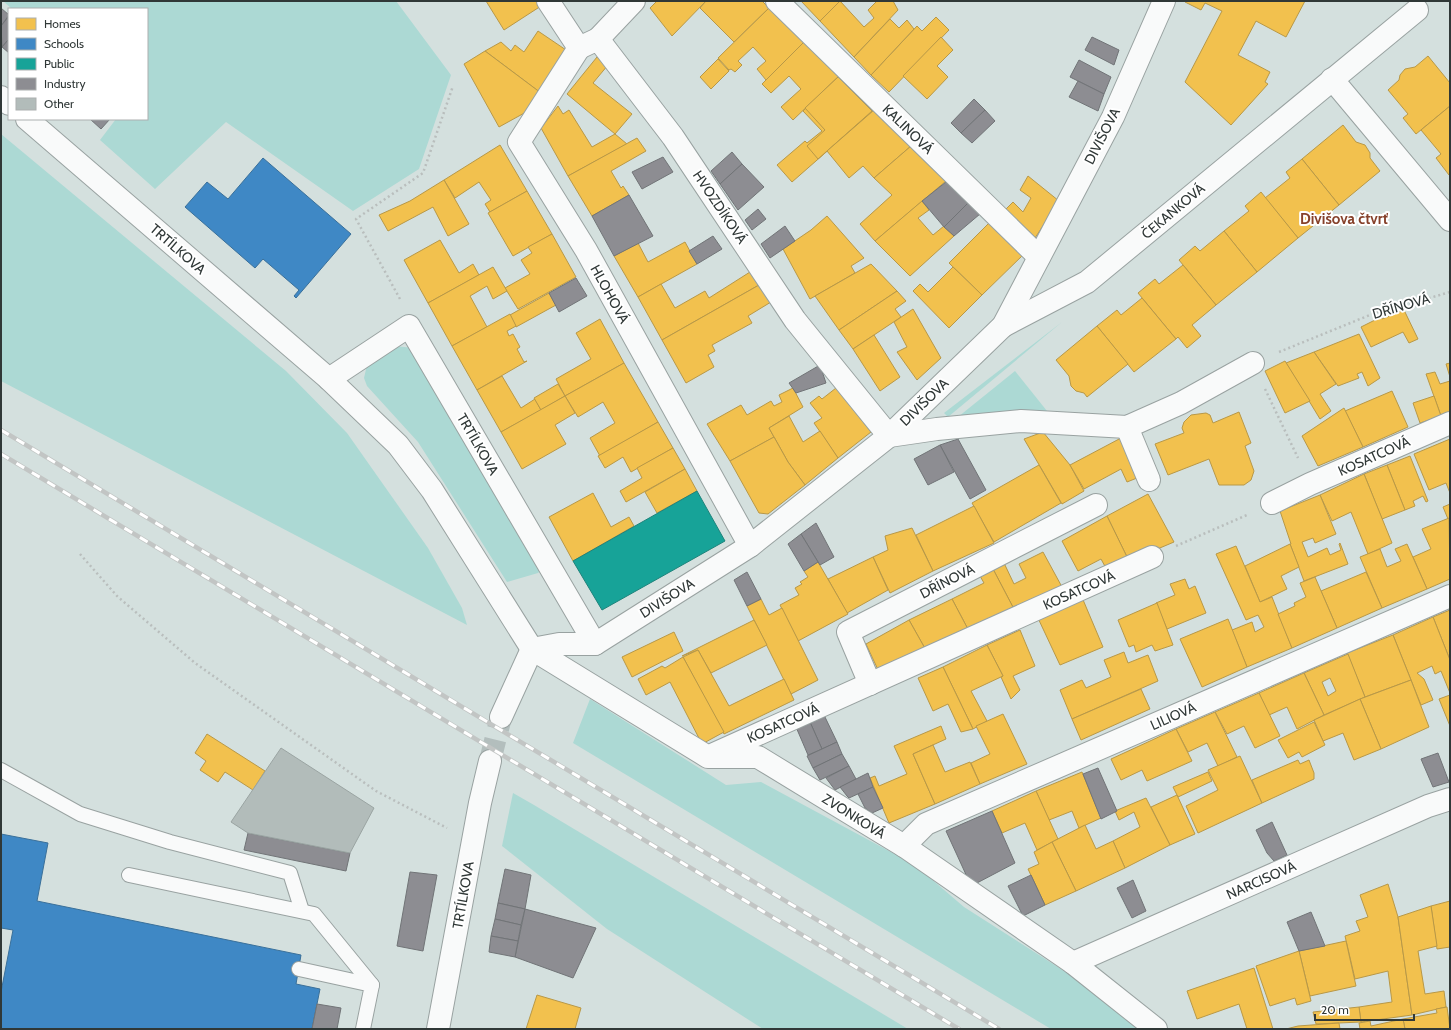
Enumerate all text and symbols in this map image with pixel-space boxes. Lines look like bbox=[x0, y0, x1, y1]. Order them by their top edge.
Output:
legend bbox=[8, 8, 148, 120]
text: Homes bbox=[44, 16, 81, 31]
text: Schools bbox=[44, 36, 84, 51]
text: Public bbox=[44, 56, 75, 71]
text: Industry bbox=[44, 76, 85, 91]
text: Other bbox=[44, 96, 74, 111]
street label: KALINOVÁ bbox=[879, 100, 938, 158]
street label: DIVIŠOVA bbox=[1080, 104, 1124, 167]
street label: HVOZDÍKOVÁ bbox=[689, 167, 751, 248]
street label: ČEKANKOVÁ bbox=[1138, 179, 1209, 243]
district label: Divišova čtvrť bbox=[1300, 210, 1389, 228]
street label: TRTÍLKOVA bbox=[146, 220, 210, 278]
street label: HLOHOVÁ bbox=[587, 262, 634, 327]
street label: DŘÍNOVÁ bbox=[1370, 289, 1432, 323]
street label: DIVIŠOVA bbox=[896, 374, 953, 430]
street label: TRTÍLKOVA bbox=[453, 410, 503, 478]
street label: KOSATCOVÁ bbox=[1335, 432, 1413, 480]
street label: DŘÍNOVÁ bbox=[917, 559, 978, 602]
street label: KOSATCOVÁ bbox=[1040, 566, 1118, 614]
street label: DIVIŠOVA bbox=[636, 574, 698, 622]
street label: LILIOVÁ bbox=[1147, 698, 1199, 734]
street label: KOSATCOVÁ bbox=[744, 699, 822, 747]
street label: ZVONKOVÁ bbox=[819, 789, 889, 843]
street label: NARCISOVÁ bbox=[1223, 857, 1299, 903]
street label: TRTÍLKOVA bbox=[448, 859, 478, 930]
scale bar bbox=[1315, 996, 1414, 1022]
text: 20 m bbox=[1321, 1002, 1349, 1017]

